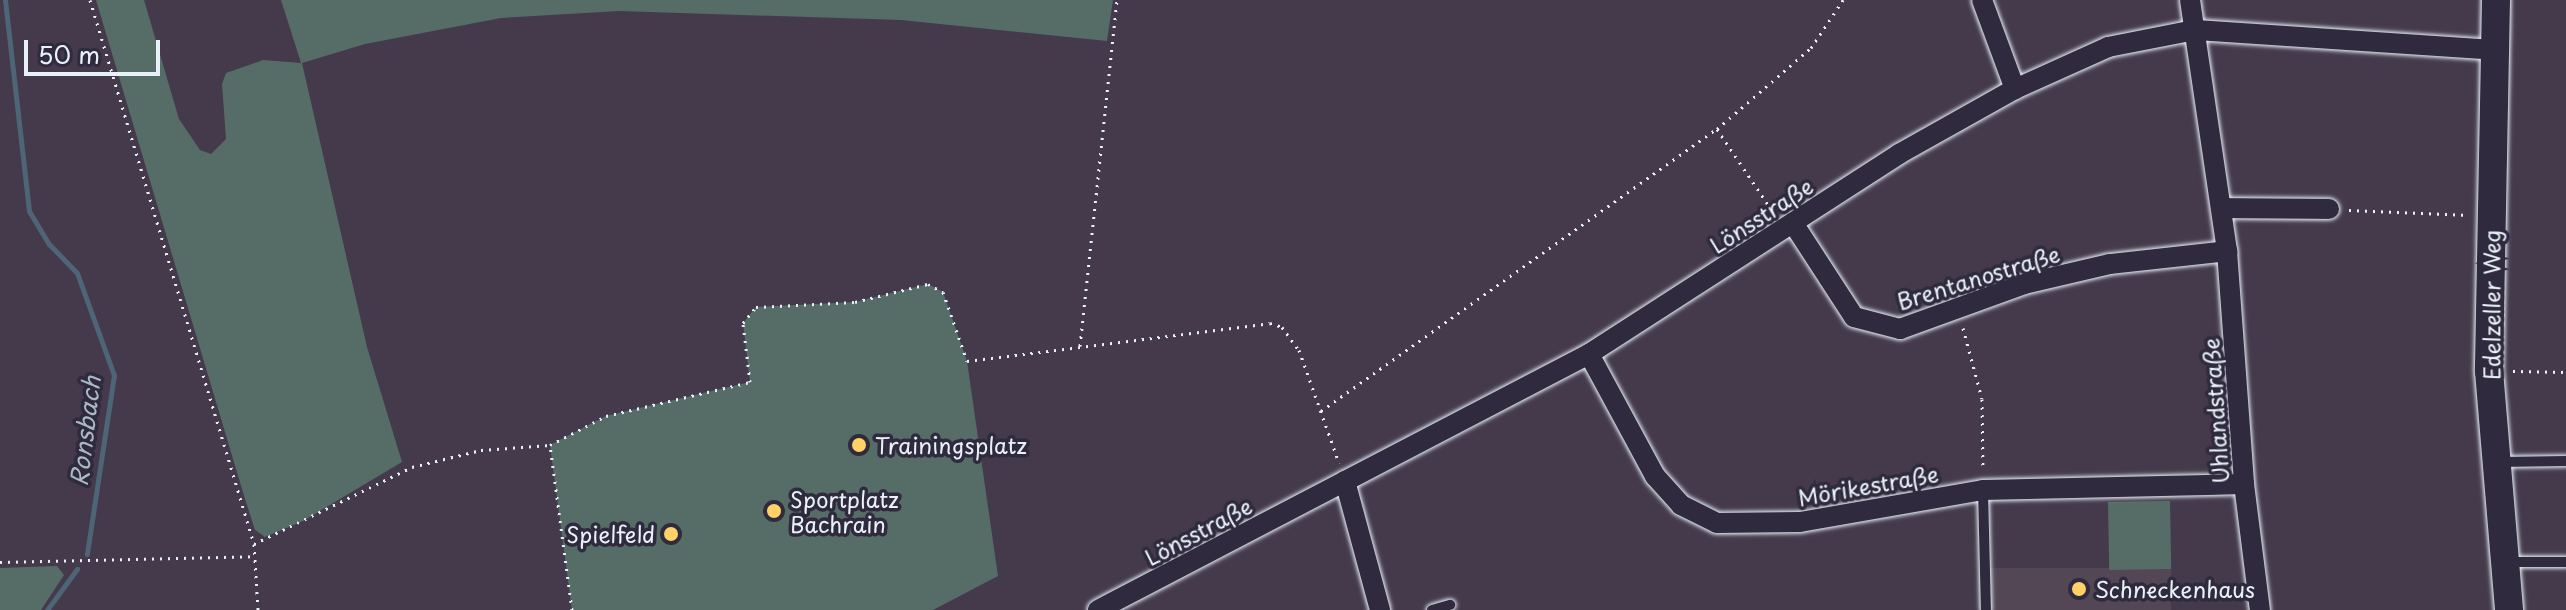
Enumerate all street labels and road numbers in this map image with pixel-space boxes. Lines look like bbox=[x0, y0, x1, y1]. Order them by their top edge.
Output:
street label: Lönsstraße bbox=[1705, 172, 1817, 258]
street label: Edelzeller Weg bbox=[2478, 228, 2504, 382]
street label: Brentanostraße bbox=[1893, 240, 2063, 314]
street label: Uhlandstraße bbox=[2197, 337, 2233, 485]
street label: Mörikestraße bbox=[1796, 460, 1940, 510]
street label: Lönsstraße bbox=[1140, 492, 1256, 570]

